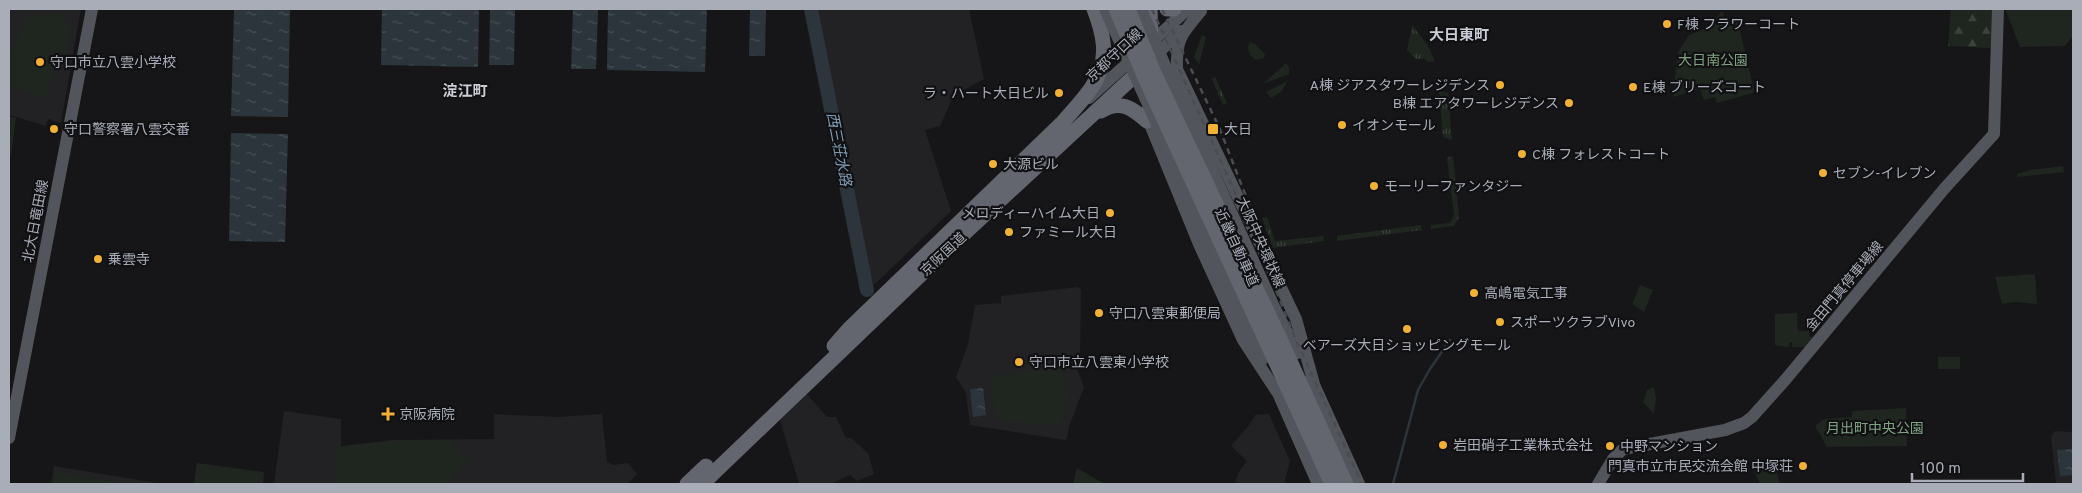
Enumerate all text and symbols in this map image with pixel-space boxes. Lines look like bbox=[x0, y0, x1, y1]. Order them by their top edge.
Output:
place label: F棟 フラワーコート bbox=[1677, 16, 1800, 34]
marker: F棟 フラワーコート bbox=[1661, 18, 1673, 30]
street label: 京都守口線 bbox=[1084, 26, 1146, 86]
district label: 大日東町 bbox=[1429, 27, 1489, 46]
park label: 大日南公園 bbox=[1678, 53, 1748, 70]
place label: 守口市立八雲小学校 bbox=[50, 55, 176, 72]
marker: 守口市立八雲小学校 bbox=[34, 56, 46, 68]
place label: A棟 ジアスタワーレジデンス bbox=[1309, 77, 1490, 95]
marker: A棟 ジアスタワーレジデンス bbox=[1494, 79, 1506, 91]
place label: E棟 ブリーズコート bbox=[1643, 79, 1766, 97]
marker: E棟 ブリーズコート bbox=[1627, 81, 1639, 93]
district label: 淀江町 bbox=[442, 83, 488, 102]
place label: ラ・ハート大日ビル bbox=[923, 86, 1049, 103]
marker: ラ・ハート大日ビル bbox=[1053, 87, 1065, 99]
place label: B棟 エアタワーレジデンス bbox=[1393, 95, 1559, 113]
marker: B棟 エアタワーレジデンス bbox=[1563, 97, 1575, 109]
water label: 西三荘水路 bbox=[821, 111, 854, 190]
place label: イオンモール bbox=[1352, 118, 1436, 135]
marker: イオンモール bbox=[1336, 119, 1348, 131]
place label: 守口警察署八雲交番 bbox=[64, 122, 190, 139]
marker: 大日 bbox=[1206, 122, 1220, 136]
place label: 大日 bbox=[1224, 122, 1252, 139]
marker: 守口警察署八雲交番 bbox=[48, 123, 60, 135]
place label: C棟 フォレストコート bbox=[1532, 146, 1670, 164]
marker: C棟 フォレストコート bbox=[1516, 148, 1528, 160]
place label: 大源ビル bbox=[1003, 157, 1059, 174]
marker: 大源ビル bbox=[987, 158, 999, 170]
place label: セブン-イレブン bbox=[1833, 165, 1937, 183]
marker: セブン-イレブン bbox=[1817, 167, 1829, 179]
street label: 北大日竜田線 bbox=[19, 178, 53, 264]
place label: モーリーファンタジー bbox=[1384, 179, 1523, 196]
marker: モーリーファンタジー bbox=[1368, 180, 1380, 192]
street label: 大阪中央環状線 bbox=[1232, 194, 1288, 291]
place label: メロディーハイム大日 bbox=[962, 206, 1100, 223]
street label: 近畿自動車道 bbox=[1210, 206, 1262, 289]
marker: メロディーハイム大日 bbox=[1104, 207, 1116, 219]
place label: ファミール大日 bbox=[1019, 225, 1117, 242]
marker: ファミール大日 bbox=[1003, 226, 1015, 238]
street label: 京阪国道 bbox=[918, 230, 970, 280]
street label: 金田門真停車場線 bbox=[1803, 239, 1888, 335]
place label: 乗雲寺 bbox=[108, 252, 150, 269]
marker: 乗雲寺 bbox=[92, 253, 104, 265]
place label: 高嶋電気工事 bbox=[1484, 285, 1568, 303]
marker: 高嶋電気工事 bbox=[1468, 287, 1480, 299]
place label: 守口八雲東郵便局 bbox=[1109, 306, 1221, 323]
marker: 守口八雲東郵便局 bbox=[1093, 307, 1105, 319]
place label: スポーツクラブVivo bbox=[1510, 314, 1636, 332]
marker: スポーツクラブVivo bbox=[1494, 316, 1506, 328]
marker: ベアーズ大日ショッピングモール bbox=[1401, 323, 1413, 335]
place label: ベアーズ大日ショッピングモール bbox=[1303, 337, 1511, 355]
place label: 守口市立八雲東小学校 bbox=[1029, 355, 1169, 372]
marker: 守口市立八雲東小学校 bbox=[1013, 356, 1025, 368]
marker: 京阪病院 bbox=[381, 407, 395, 421]
place label: 京阪病院 bbox=[399, 407, 455, 424]
park label: 月出町中央公園 bbox=[1826, 421, 1924, 438]
place label: 岩田硝子工業株式会社 bbox=[1453, 438, 1593, 455]
marker: 岩田硝子工業株式会社 bbox=[1437, 439, 1449, 451]
place label: 中野マンション bbox=[1620, 439, 1718, 456]
marker: 中野マンション bbox=[1604, 440, 1616, 452]
scale bar bbox=[1912, 450, 2023, 482]
place label: 門真市立市民交流会館 中塚荘 bbox=[1608, 459, 1793, 476]
marker: 門真市立市民交流会館 中塚荘 bbox=[1797, 460, 1809, 472]
text: 100 m bbox=[1920, 460, 1961, 479]

